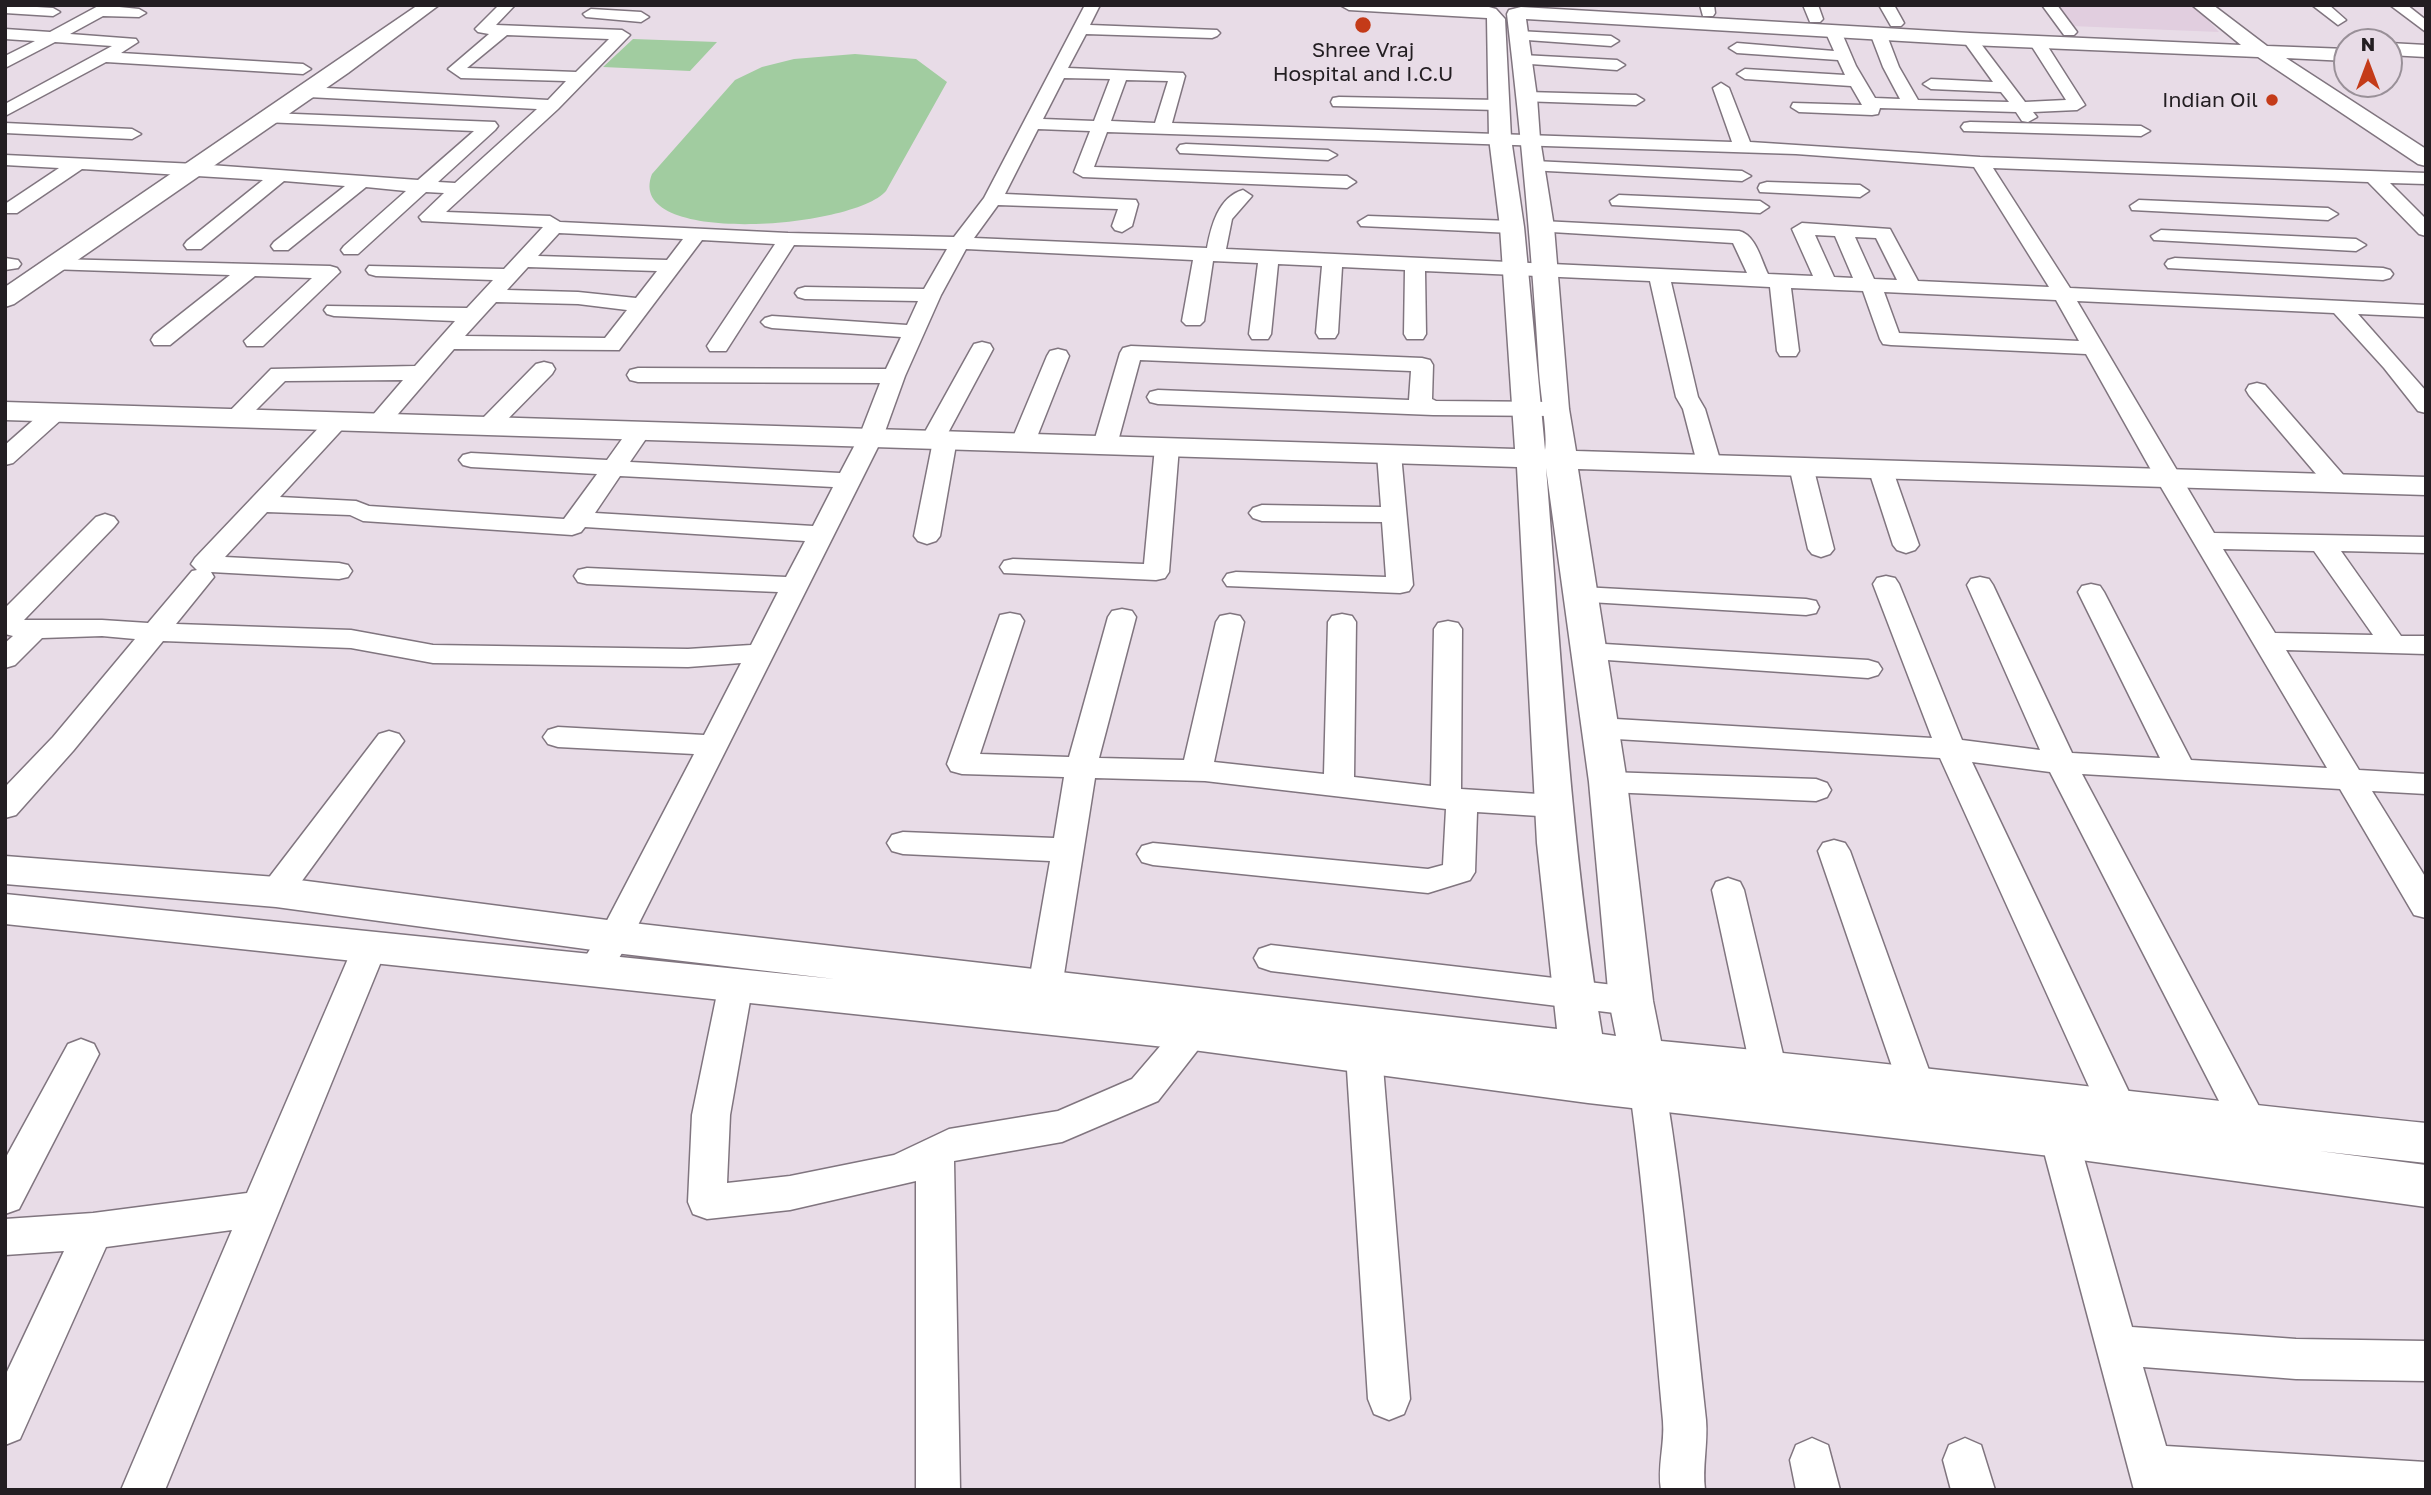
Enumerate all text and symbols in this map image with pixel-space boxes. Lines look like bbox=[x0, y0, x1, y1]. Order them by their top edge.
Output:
marker: Shree Vraj Hospital and I.C.U bbox=[1353, 15, 1373, 35]
north arrow bbox=[2333, 28, 2403, 98]
text: N bbox=[2361, 32, 2375, 55]
place label: Shree Vraj Hospital and I.C.U bbox=[1273, 37, 1453, 87]
place label: Indian Oil bbox=[2162, 87, 2258, 113]
marker: Indian Oil bbox=[2264, 92, 2280, 108]

